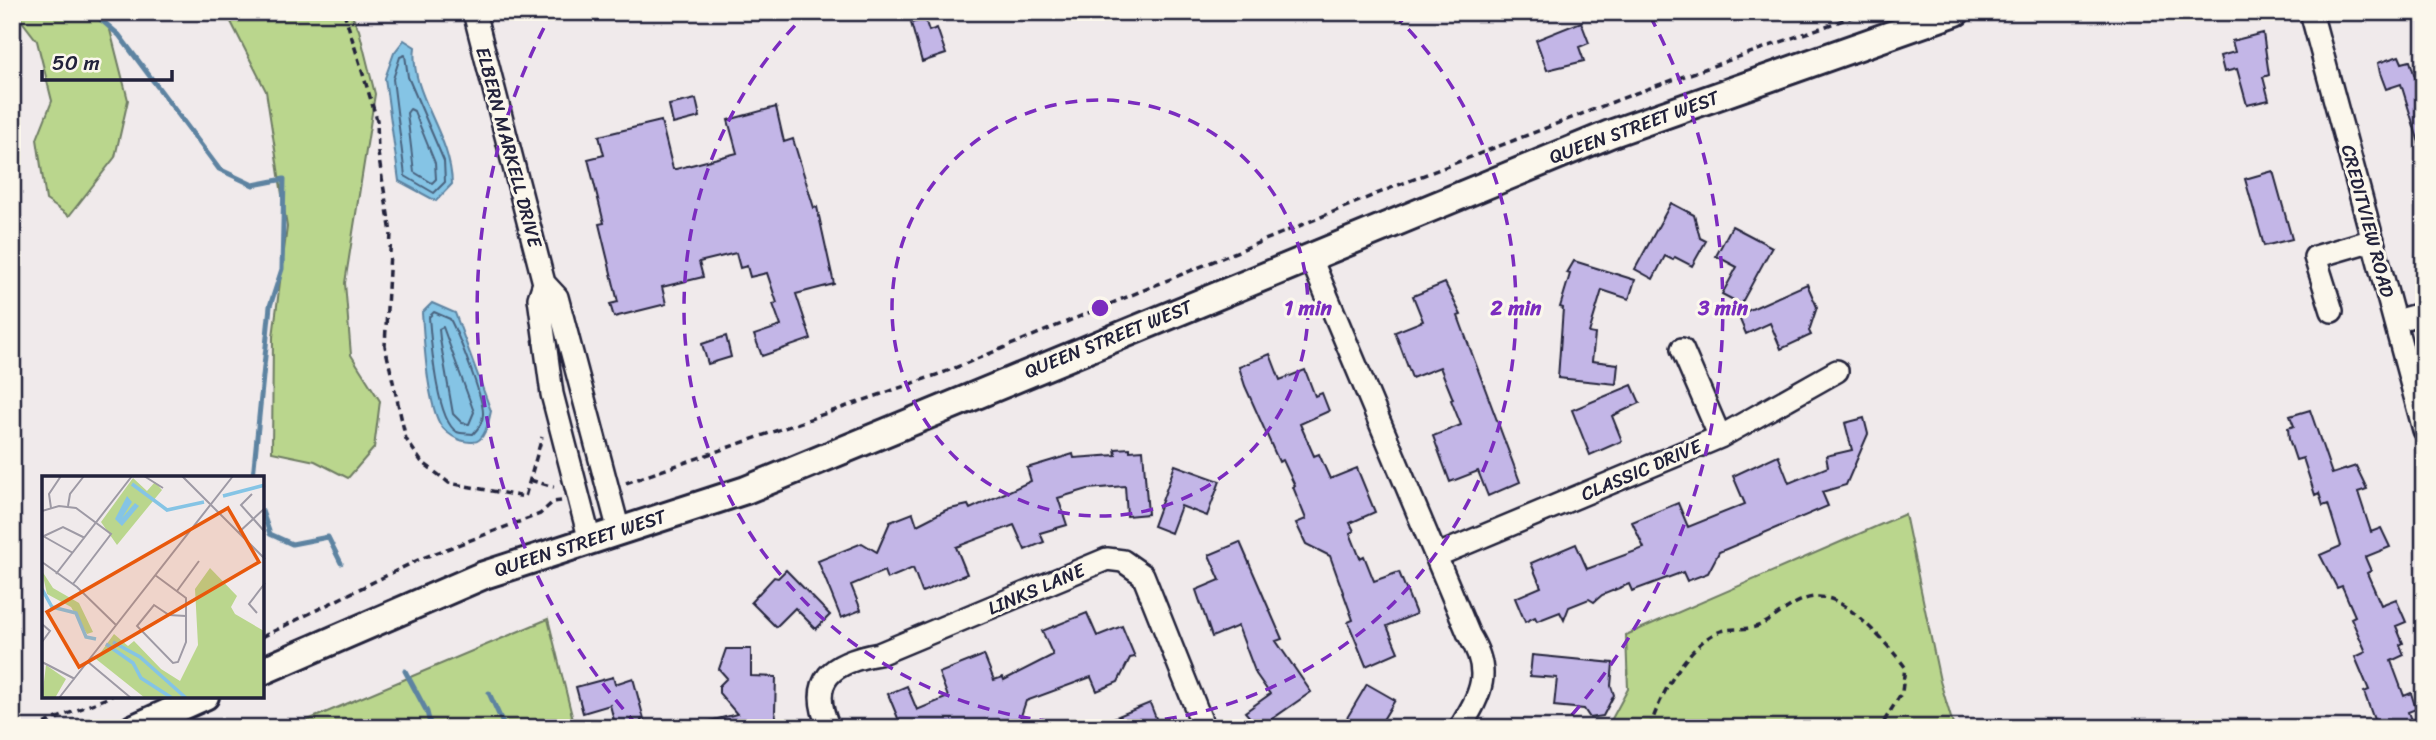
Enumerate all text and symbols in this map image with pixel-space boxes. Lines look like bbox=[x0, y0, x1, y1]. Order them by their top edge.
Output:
scale bar bbox=[42, 38, 172, 82]
street label: ELBERN MARKELL DRIVE bbox=[466, 43, 552, 252]
text: 50 m bbox=[52, 44, 100, 82]
street label: QUEEN STREET WEST bbox=[1544, 80, 1725, 173]
street label: CREDITVIEW ROAD bbox=[2332, 141, 2404, 302]
text: 1 min bbox=[1284, 289, 1333, 327]
text: 2 min bbox=[1490, 289, 1542, 327]
text: 3 min bbox=[1697, 289, 1749, 327]
street label: QUEEN STREET WEST bbox=[1019, 290, 1198, 388]
centre of rings bbox=[1088, 296, 1112, 320]
street label: CLASSIC DRIVE bbox=[1575, 429, 1708, 510]
inset map bbox=[42, 476, 264, 698]
street label: QUEEN STREET WEST bbox=[490, 499, 671, 586]
street label: LINKS LANE bbox=[982, 553, 1091, 624]

